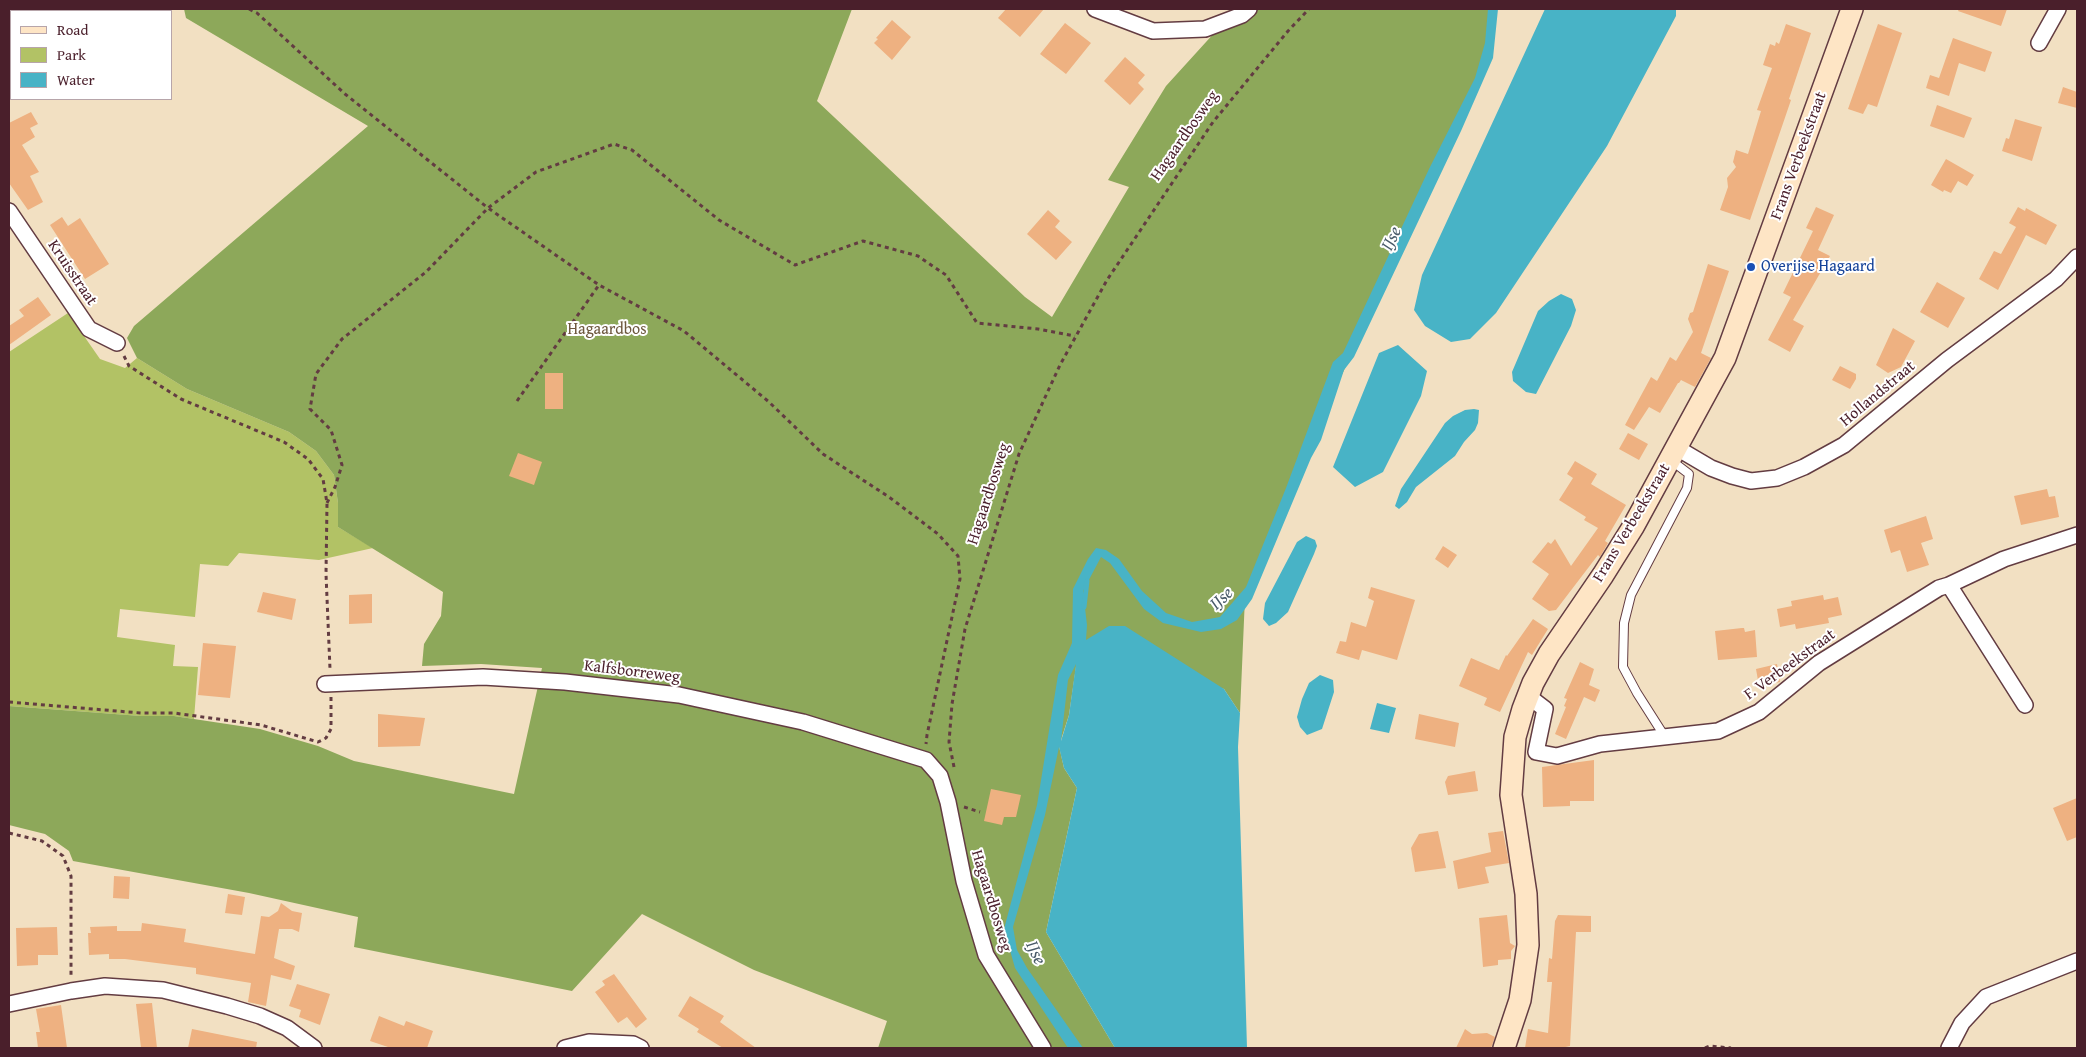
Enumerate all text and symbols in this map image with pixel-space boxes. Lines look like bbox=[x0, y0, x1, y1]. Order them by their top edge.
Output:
legend bbox=[10, 10, 172, 100]
text: Road bbox=[57, 19, 88, 40]
text: Park bbox=[57, 44, 86, 65]
text: Water bbox=[57, 69, 95, 90]
street label: Hagaardbosweg bbox=[1147, 87, 1223, 185]
street label: Frans Verbeekstraat bbox=[1767, 89, 1831, 223]
water label: IJse bbox=[1377, 223, 1407, 255]
street label: Kruisstraat bbox=[43, 237, 101, 309]
place label: Overijse Hagaard bbox=[1761, 257, 1875, 277]
marker: Overijse Hagaard bbox=[1745, 261, 1757, 273]
park label: Hagaardbos bbox=[567, 320, 647, 340]
street label: Hollandstraat bbox=[1837, 357, 1919, 431]
street label: Hagaardbosweg bbox=[964, 441, 1014, 547]
street label: Frans Verbeekstraat bbox=[1589, 460, 1675, 586]
water label: IJse bbox=[1206, 583, 1238, 615]
street label: F. Verbeekstraat bbox=[1741, 626, 1839, 704]
street label: Kalfsborreweg bbox=[583, 657, 681, 687]
street label: Hagaardbosweg bbox=[966, 848, 1016, 954]
water label: IJse bbox=[1020, 937, 1050, 969]

